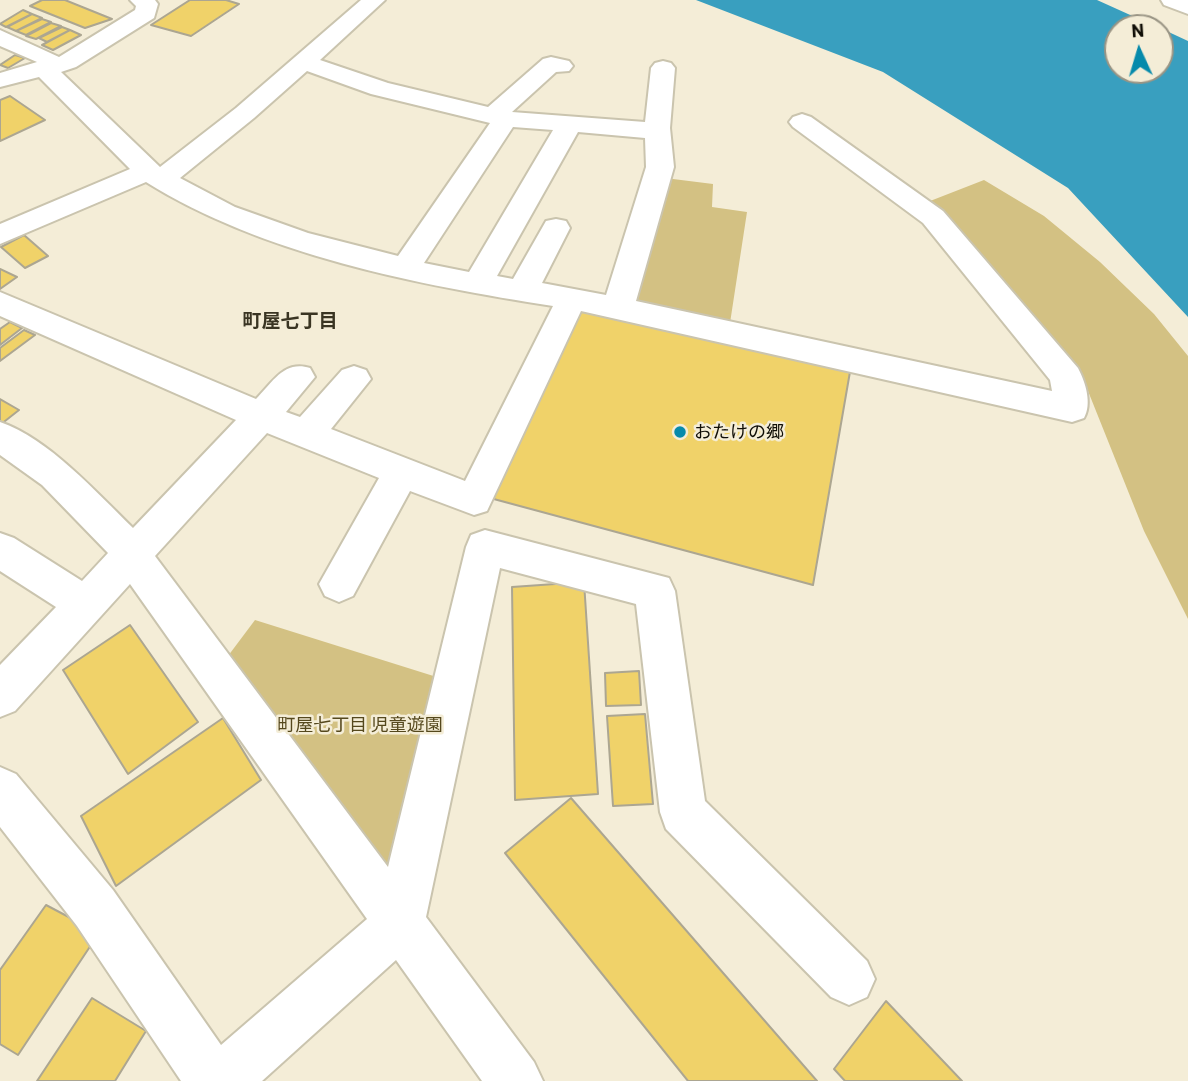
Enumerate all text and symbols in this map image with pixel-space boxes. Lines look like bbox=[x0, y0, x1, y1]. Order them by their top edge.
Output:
north arrow bbox=[1104, 14, 1174, 84]
text: N bbox=[1131, 18, 1145, 41]
district label: 町屋七丁目 bbox=[243, 310, 337, 332]
place label: おたけの郷 bbox=[694, 421, 784, 443]
marker: おたけの郷 bbox=[672, 424, 688, 440]
park label: 町屋七丁目 児童遊園 bbox=[277, 714, 443, 736]

